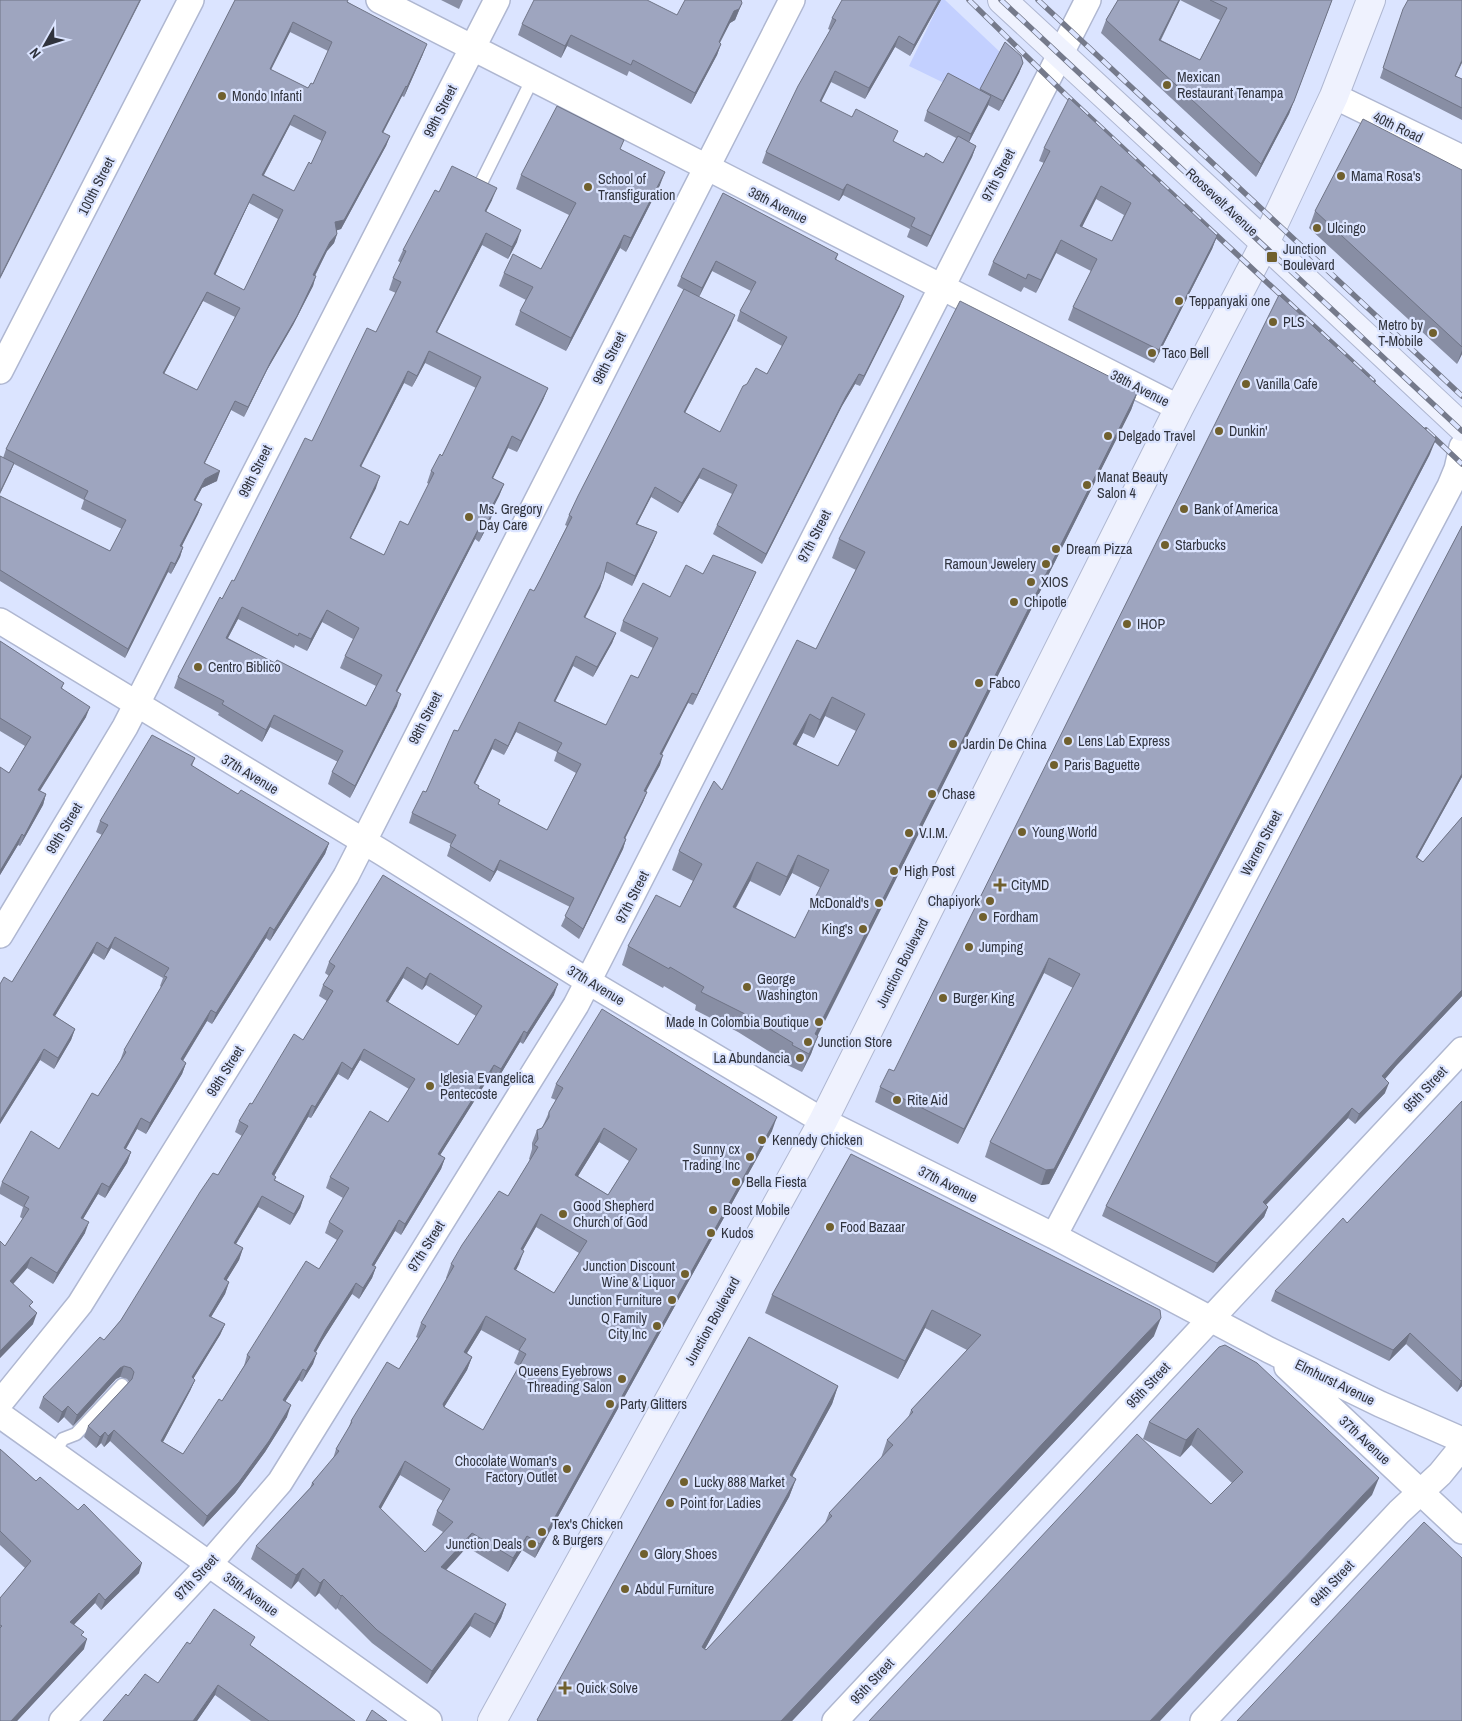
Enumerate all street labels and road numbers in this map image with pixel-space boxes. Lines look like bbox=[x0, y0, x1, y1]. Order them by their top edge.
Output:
street label: 99th Street bbox=[419, 82, 461, 140]
street label: 40th Road bbox=[1370, 107, 1426, 147]
street label: 97th Street bbox=[977, 146, 1019, 204]
street label: 100th Street bbox=[74, 154, 118, 218]
street label: Roosevelt Avenue bbox=[1182, 164, 1262, 240]
street label: 38th Avenue bbox=[746, 183, 810, 227]
street label: 98th Street bbox=[588, 329, 630, 387]
street label: 38th Avenue bbox=[1108, 366, 1172, 410]
street label: 99th Street bbox=[234, 442, 276, 500]
street label: 97th Street bbox=[793, 507, 835, 565]
street label: 98th Street bbox=[404, 689, 446, 747]
street label: 37th Avenue bbox=[218, 750, 282, 798]
street label: 99th Street bbox=[42, 799, 86, 857]
street label: Warren Street bbox=[1236, 807, 1286, 879]
street label: 97th Street bbox=[611, 868, 653, 926]
street label: Junction Boulevard bbox=[872, 915, 932, 1011]
street label: 37th Avenue bbox=[564, 961, 628, 1009]
street label: 98th Street bbox=[202, 1042, 248, 1100]
street label: 95th Street bbox=[1399, 1062, 1451, 1116]
street label: 37th Avenue bbox=[916, 1162, 980, 1206]
street label: 97th Street bbox=[403, 1217, 449, 1275]
street label: Junction Boulevard bbox=[680, 1274, 744, 1368]
street label: Elmhurst Avenue bbox=[1292, 1355, 1378, 1409]
street label: 95th Street bbox=[1122, 1358, 1174, 1412]
street label: 37th Avenue bbox=[1336, 1412, 1394, 1468]
street label: 97th Street bbox=[170, 1550, 222, 1604]
street label: 94th Street bbox=[1306, 1556, 1358, 1610]
street label: 35th Avenue bbox=[220, 1568, 282, 1620]
street label: 95th Street bbox=[846, 1654, 898, 1708]

